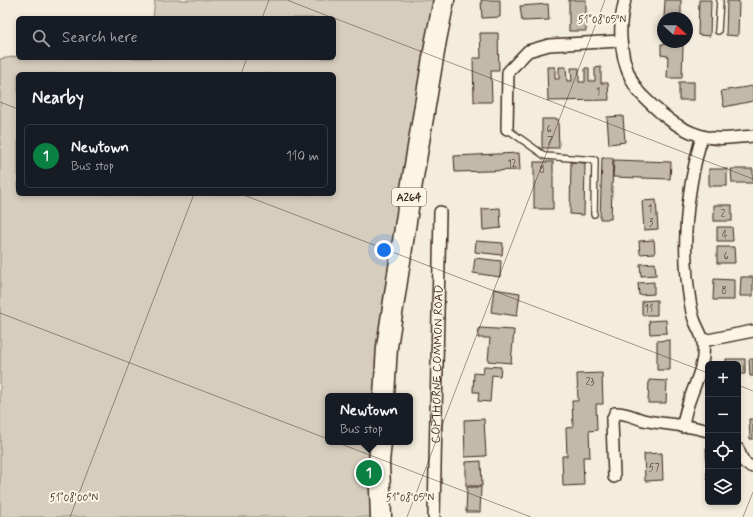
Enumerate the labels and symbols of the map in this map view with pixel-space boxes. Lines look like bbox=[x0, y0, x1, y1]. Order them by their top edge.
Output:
north arrow bbox=[657, 12, 693, 48]
text: 51°08'05"N bbox=[578, 13, 626, 27]
house number: 1 bbox=[596, 86, 600, 99]
house number: 6 bbox=[546, 123, 552, 136]
house number: 7 bbox=[547, 135, 553, 148]
house number: 12 bbox=[507, 158, 517, 171]
house number: 8 bbox=[539, 164, 545, 177]
road number: A264 bbox=[392, 188, 426, 206]
house number: 1 bbox=[648, 203, 652, 216]
house number: 2 bbox=[721, 208, 726, 221]
house number: 3 bbox=[649, 217, 654, 230]
house number: 4 bbox=[722, 229, 728, 242]
your location bbox=[374, 240, 394, 260]
house number: 6 bbox=[723, 250, 729, 263]
street label: COPTHORNE COMMON ROAD bbox=[428, 285, 448, 443]
house number: 8 bbox=[721, 285, 727, 298]
house number: 11 bbox=[645, 303, 653, 316]
house number: 23 bbox=[585, 376, 595, 389]
pin: 1 bbox=[356, 458, 382, 488]
house number: 57 bbox=[648, 462, 660, 475]
text: 51°08'00"N bbox=[50, 491, 99, 505]
text: 51°08'05"N bbox=[386, 491, 434, 505]

